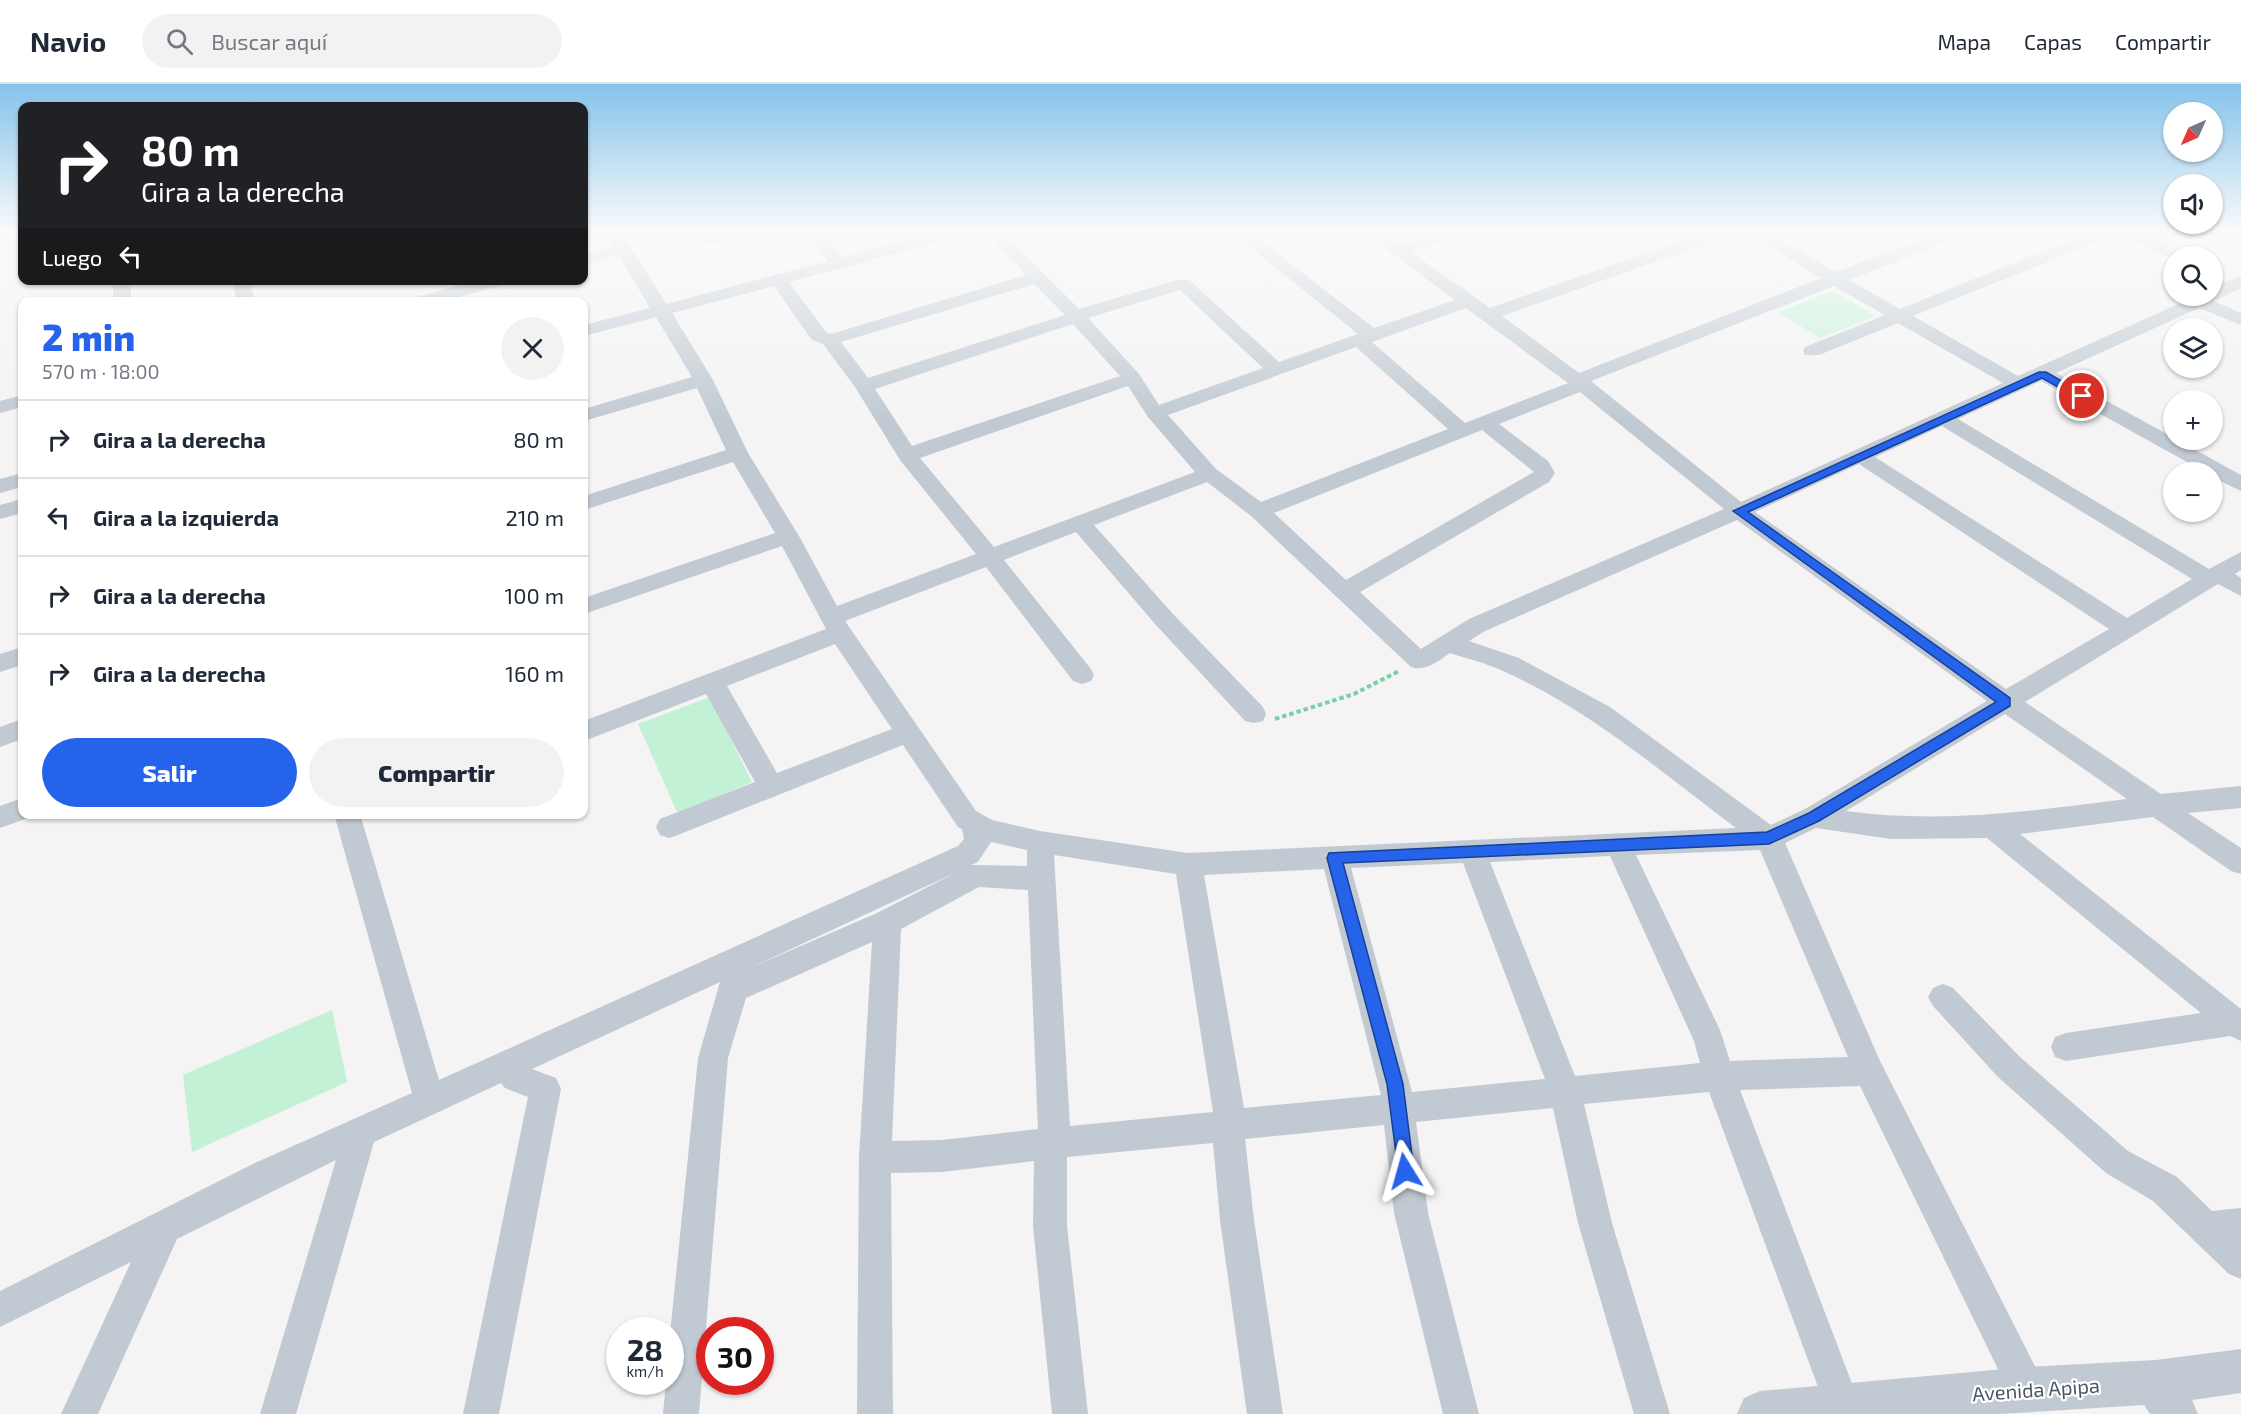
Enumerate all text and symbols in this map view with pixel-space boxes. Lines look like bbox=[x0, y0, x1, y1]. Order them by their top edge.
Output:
search box bbox=[142, 14, 562, 68]
text: Navio bbox=[30, 24, 106, 58]
icon: search bbox=[163, 25, 196, 58]
text: Buscar aquí bbox=[211, 28, 327, 54]
text: Mapa bbox=[1937, 29, 1991, 54]
text: Capas bbox=[2024, 29, 2082, 54]
text: Compartir bbox=[2115, 29, 2211, 54]
north arrow bbox=[2163, 102, 2223, 162]
map controls bbox=[2163, 102, 2223, 522]
text: 80 m bbox=[141, 124, 240, 174]
icon: right bbox=[42, 126, 120, 204]
button: sound bbox=[2163, 174, 2223, 234]
text: Gira a la derecha bbox=[141, 175, 345, 207]
icon: left bbox=[114, 240, 147, 273]
text: Luego bbox=[42, 244, 102, 270]
button: search bbox=[2163, 246, 2223, 306]
text: 2 min bbox=[42, 315, 135, 358]
button: close bbox=[501, 317, 564, 380]
button: layers bbox=[2163, 318, 2223, 378]
text: 570 m · 18:00 bbox=[42, 359, 160, 383]
pin bbox=[2056, 370, 2107, 421]
icon: arrive bbox=[2065, 379, 2098, 412]
button: + bbox=[2163, 390, 2223, 450]
icon: right bbox=[42, 423, 75, 456]
text: Gira a la derecha bbox=[93, 426, 266, 452]
text: 80 m bbox=[513, 426, 564, 452]
button: − bbox=[2163, 462, 2223, 522]
icon: left bbox=[42, 501, 75, 534]
text: Gira a la izquierda bbox=[93, 504, 279, 530]
text: 210 m bbox=[505, 504, 564, 530]
icon: right bbox=[42, 579, 75, 612]
text: Gira a la derecha bbox=[93, 582, 266, 608]
text: 100 m bbox=[505, 582, 564, 608]
icon: right bbox=[42, 657, 75, 690]
text: Gira a la derecha bbox=[93, 660, 266, 686]
text: 160 m bbox=[505, 660, 564, 686]
button: Salir bbox=[42, 738, 297, 807]
button: Compartir bbox=[309, 738, 564, 807]
position arrow bbox=[1373, 1139, 1437, 1203]
speed limit sign: 30 bbox=[696, 1317, 774, 1395]
text: 28 bbox=[627, 1331, 663, 1367]
text: km/h bbox=[626, 1362, 664, 1380]
street label: Avenida Apipa bbox=[1971, 1373, 2101, 1405]

